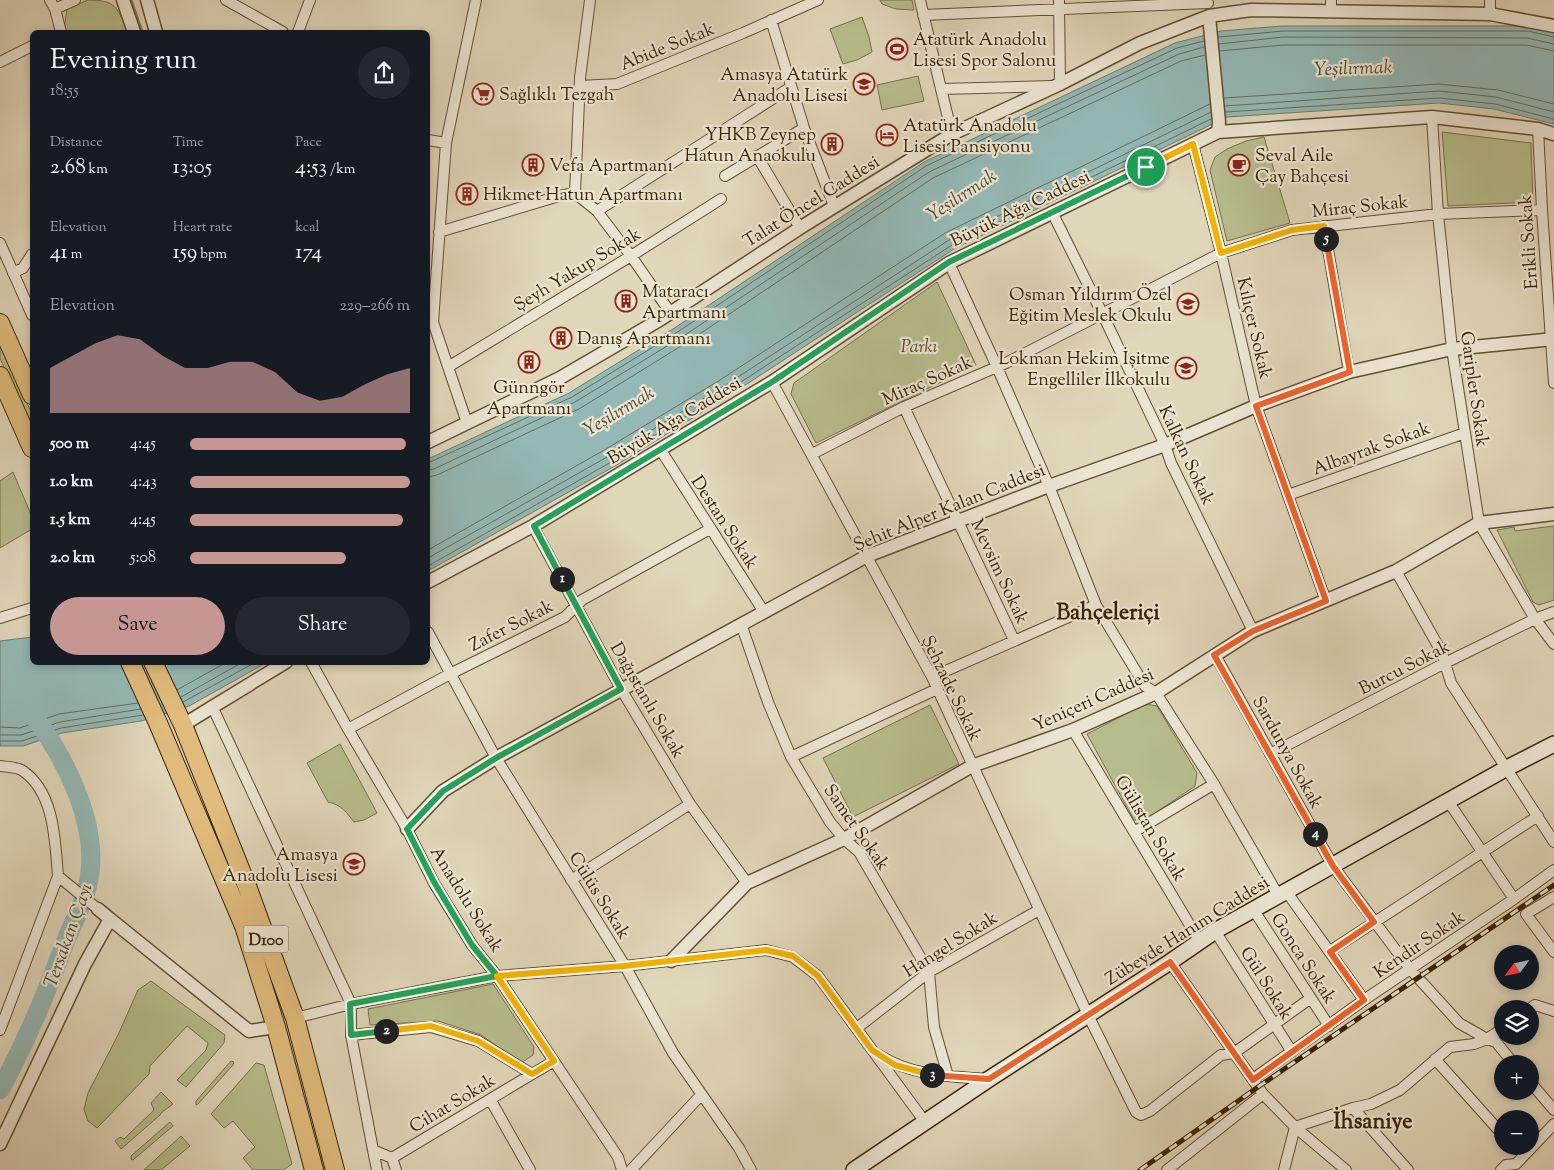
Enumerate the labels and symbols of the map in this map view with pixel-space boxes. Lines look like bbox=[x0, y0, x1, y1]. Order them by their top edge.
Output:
street label: Abide Sokak bbox=[617, 17, 719, 79]
place label: Atatürk Anadolu Lisesi Spor Salonu bbox=[913, 28, 1056, 75]
sports icon: Atatürk Anadolu Lisesi Spor Salonu bbox=[885, 37, 909, 61]
water label: Yeşilırmak bbox=[1313, 55, 1393, 84]
place label: Amasya Atatürk Anadolu Lisesi bbox=[720, 63, 848, 110]
school or university icon: Amasya Atatürk Anadolu Lisesi bbox=[852, 72, 876, 96]
supermarket icon: Sağlıklı Tezgah bbox=[471, 82, 495, 106]
place label: Sağlıklı Tezgah bbox=[499, 83, 615, 109]
place label: Atatürk Anadolu Lisesi Pansiyonu bbox=[903, 114, 1037, 161]
place label: YHKB Zeynep Hatun Anaokulu bbox=[685, 123, 816, 170]
hotel icon: Atatürk Anadolu Lisesi Pansiyonu bbox=[875, 123, 899, 147]
building icon: YHKB Zeynep Hatun Anaokulu bbox=[820, 132, 844, 156]
place label: Seval Aile Çay Bahçesi bbox=[1255, 144, 1349, 191]
pin bbox=[1125, 146, 1167, 188]
street label: Talat Öncel Caddesi bbox=[739, 150, 885, 255]
building icon: Vefa Apartmanı bbox=[521, 153, 545, 177]
cafe icon: Seval Aile Çay Bahçesi bbox=[1227, 153, 1251, 177]
place label: Vefa Apartmanı bbox=[549, 154, 673, 180]
water label: Yeşilırmak bbox=[922, 163, 1003, 229]
street label: Büyük Ağa Caddesi bbox=[947, 165, 1095, 255]
building icon: Hikmet Hatun Apartmanı bbox=[455, 182, 479, 206]
place label: Hikmet Hatun Apartmanı bbox=[483, 183, 683, 209]
street label: Miraç Sokak bbox=[1311, 190, 1410, 226]
street label: Erikli Sokak bbox=[1514, 193, 1546, 290]
street label: Şeyh Yakup Sokak bbox=[510, 222, 647, 319]
pin: 5 bbox=[1314, 226, 1338, 252]
street label: Kılıçer Sokak bbox=[1229, 275, 1277, 382]
place label: Mataracı Apartmanı bbox=[642, 280, 726, 327]
place label: Osman Yıldırım Özel Eğitim Meslek Okulu bbox=[1008, 283, 1172, 330]
building icon: Mataracı Apartmanı bbox=[614, 289, 638, 313]
school or university icon: Osman Yıldırım Özel Eğitim Meslek Okulu bbox=[1176, 292, 1200, 316]
building icon: Danış Apartmanı bbox=[549, 326, 573, 350]
place label: Danış Apartmanı bbox=[577, 327, 711, 353]
street label: Garipler Sokak bbox=[1452, 330, 1494, 449]
park label: Parkı bbox=[901, 335, 937, 361]
place label: Lokman Hekim İşitme Engelliler İlkokulu bbox=[998, 347, 1170, 394]
building icon: Günngör Apartmanı bbox=[517, 350, 541, 374]
street label: Miraç Sokak bbox=[878, 350, 977, 413]
school or university icon: Lokman Hekim İşitme Engelliler İlkokulu bbox=[1174, 356, 1198, 380]
street label: Büyük Ağa Caddesi bbox=[603, 371, 747, 472]
place label: Günngör Apartmanı bbox=[487, 376, 571, 423]
water label: Yeşilırmak bbox=[579, 380, 660, 444]
street label: Kalkan Sokak bbox=[1151, 402, 1220, 510]
street label: Albayrak Sokak bbox=[1309, 416, 1434, 483]
street label: Şehit Alper Kalan Caddesi bbox=[850, 458, 1050, 559]
street label: Destan Sokak bbox=[683, 471, 763, 575]
street label: Mevsim Sokak bbox=[963, 515, 1034, 629]
pin: 1 bbox=[550, 566, 574, 592]
street label: Zafer Sokak bbox=[465, 594, 559, 659]
district label: Bahçeleriçi bbox=[1056, 598, 1161, 630]
street label: Şehzade Sokak bbox=[913, 631, 987, 746]
street label: Burcu Sokak bbox=[1355, 635, 1455, 703]
street label: Dağıstanlı Sokak bbox=[602, 638, 690, 764]
street label: Yeniçeri Caddesi bbox=[1029, 662, 1159, 739]
street label: Sardunya Sokak bbox=[1244, 692, 1328, 814]
street label: Gülistan Sokak bbox=[1107, 771, 1191, 887]
street label: Samet Sokak bbox=[816, 780, 895, 877]
pin: 4 bbox=[1302, 822, 1328, 846]
street label: Anadolu Sokak bbox=[422, 842, 508, 958]
place label: Amasya Anadolu Lisesi bbox=[222, 843, 338, 890]
street label: Cülüs Sokak bbox=[561, 847, 636, 945]
school or university icon: Amasya Anadolu Lisesi bbox=[342, 852, 366, 876]
street label: Zübeyde Hanım Caddesi bbox=[1101, 871, 1275, 993]
water label: Tersakan Çayı bbox=[38, 880, 101, 992]
street label: Kendir Sokak bbox=[1369, 905, 1471, 986]
street label: Hangel Sokak bbox=[899, 906, 1004, 985]
street label: Gonca Sokak bbox=[1263, 909, 1342, 1010]
road number: D100 bbox=[244, 926, 288, 952]
street label: Gül Sokak bbox=[1232, 942, 1298, 1026]
north arrow bbox=[1494, 945, 1539, 990]
pin: 2 bbox=[374, 1018, 398, 1044]
pin: 3 bbox=[920, 1062, 944, 1088]
street label: Cihat Sokak bbox=[405, 1069, 501, 1141]
district label: İhsaniye bbox=[1334, 1106, 1412, 1139]

